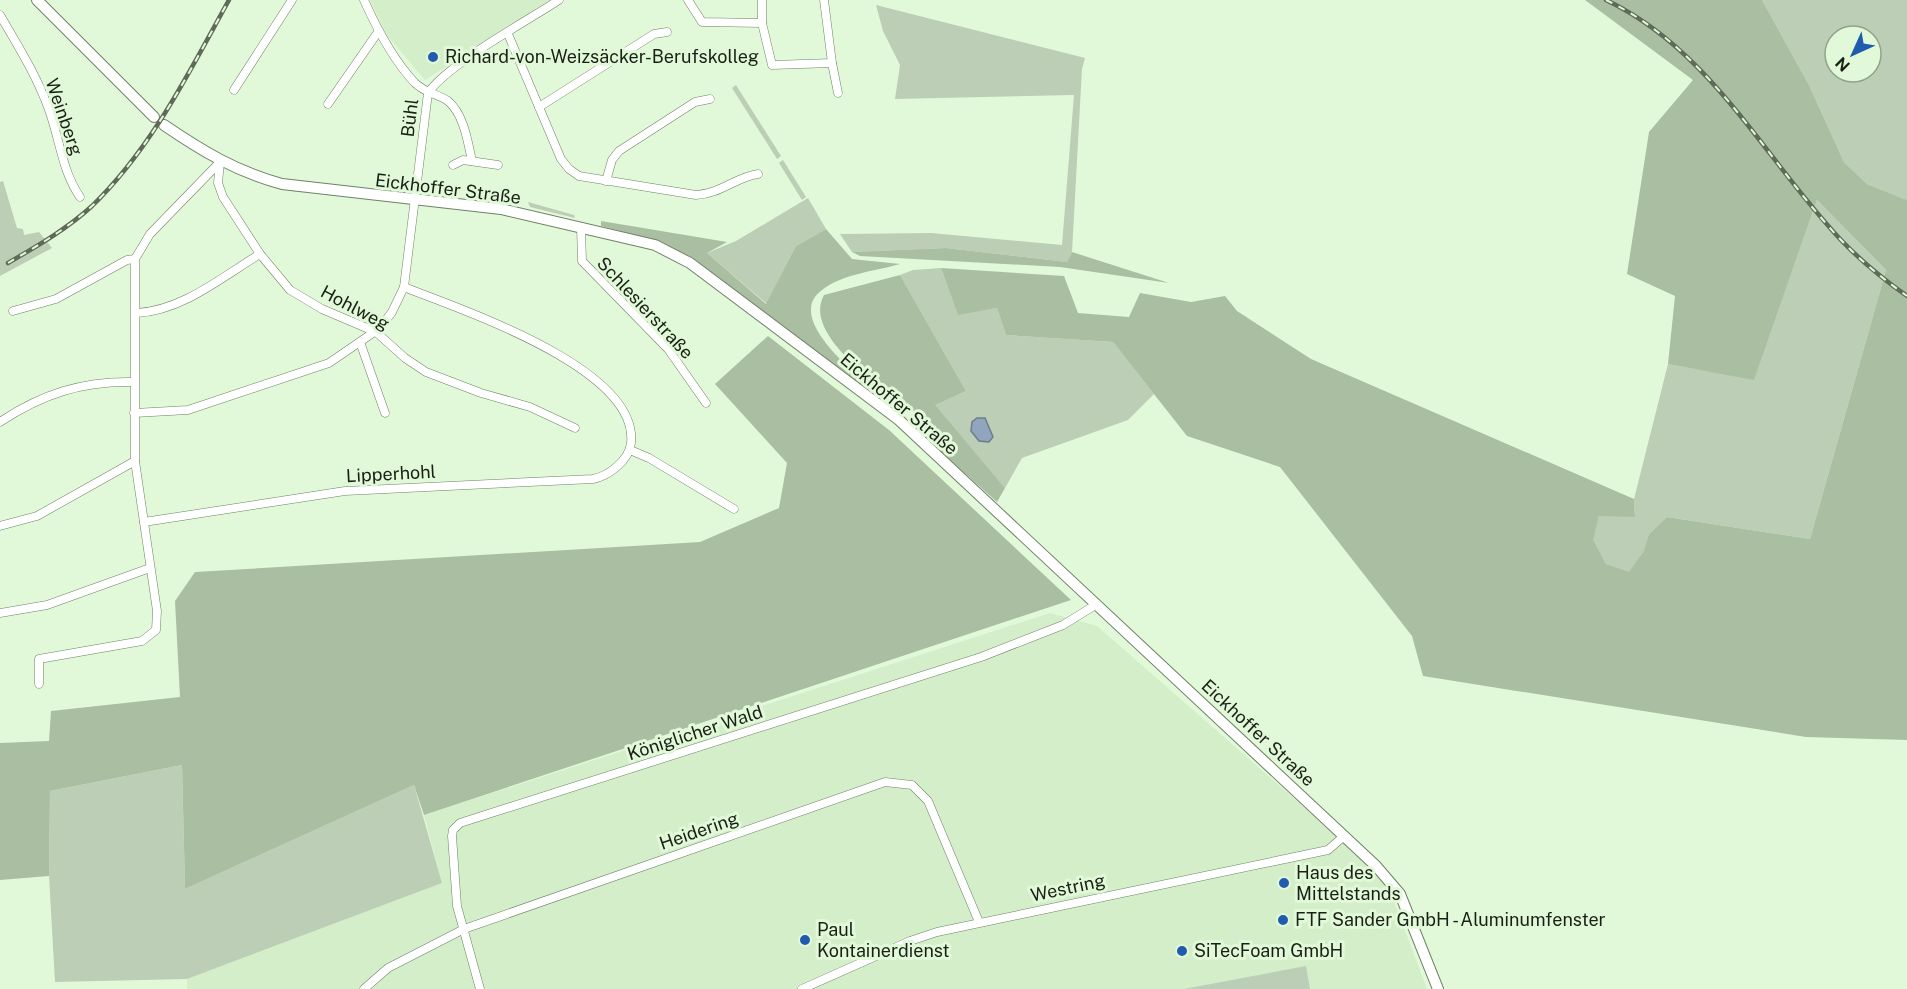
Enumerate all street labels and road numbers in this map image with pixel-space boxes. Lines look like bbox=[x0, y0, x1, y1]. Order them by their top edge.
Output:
street label: Weinberg bbox=[41, 75, 87, 158]
street label: Bühl bbox=[397, 98, 422, 138]
street label: Eickhoffer Straße bbox=[374, 169, 522, 208]
street label: Schlesierstraße bbox=[593, 252, 698, 363]
street label: Hohlweg bbox=[317, 281, 393, 334]
street label: Eickhoffer Straße bbox=[836, 348, 962, 459]
street label: Lipperhohl bbox=[345, 461, 436, 486]
street label: Eickhoffer Straße bbox=[1197, 675, 1319, 790]
street label: Königlicher Wald bbox=[625, 701, 765, 764]
street label: Heidering bbox=[656, 807, 741, 854]
street label: Westring bbox=[1029, 869, 1107, 906]

